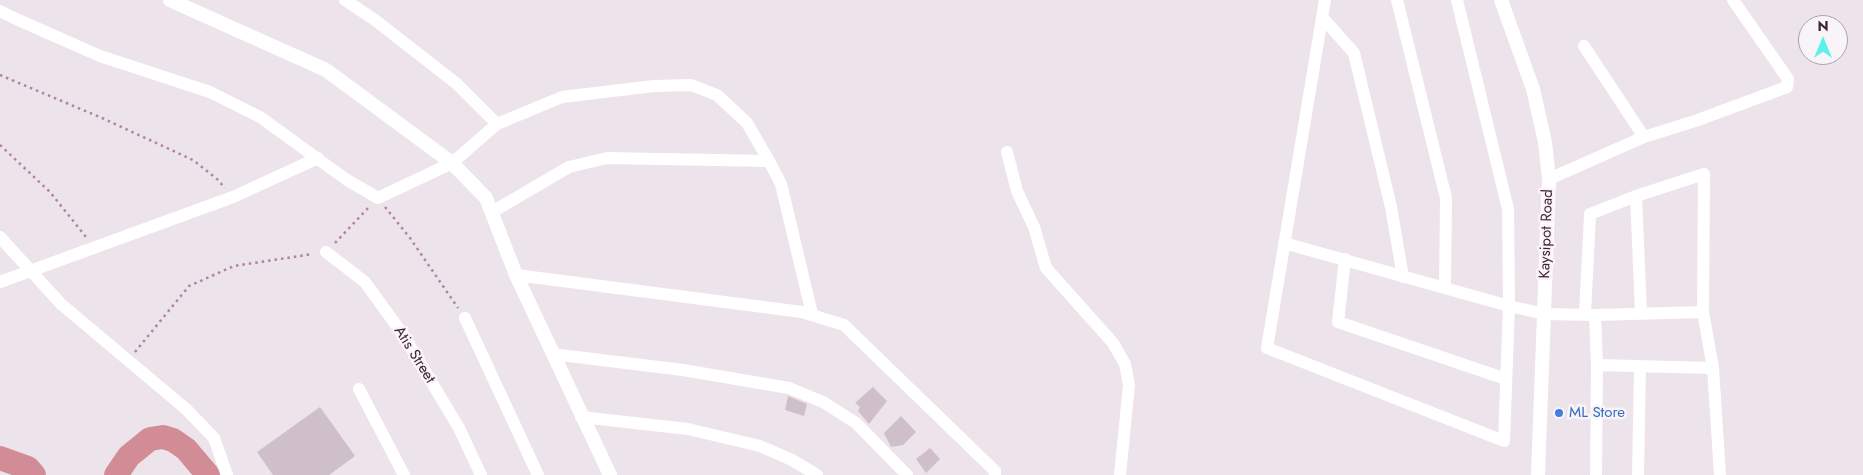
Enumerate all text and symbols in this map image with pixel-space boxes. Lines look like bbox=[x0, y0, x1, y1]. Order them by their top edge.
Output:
north arrow bbox=[1798, 15, 1848, 65]
text: N bbox=[1817, 16, 1829, 36]
street label: Kaysipot Road bbox=[1536, 189, 1558, 279]
street label: Atis Street bbox=[389, 323, 439, 387]
place label: ML Store bbox=[1569, 404, 1625, 422]
marker: ML Store bbox=[1553, 407, 1565, 419]

